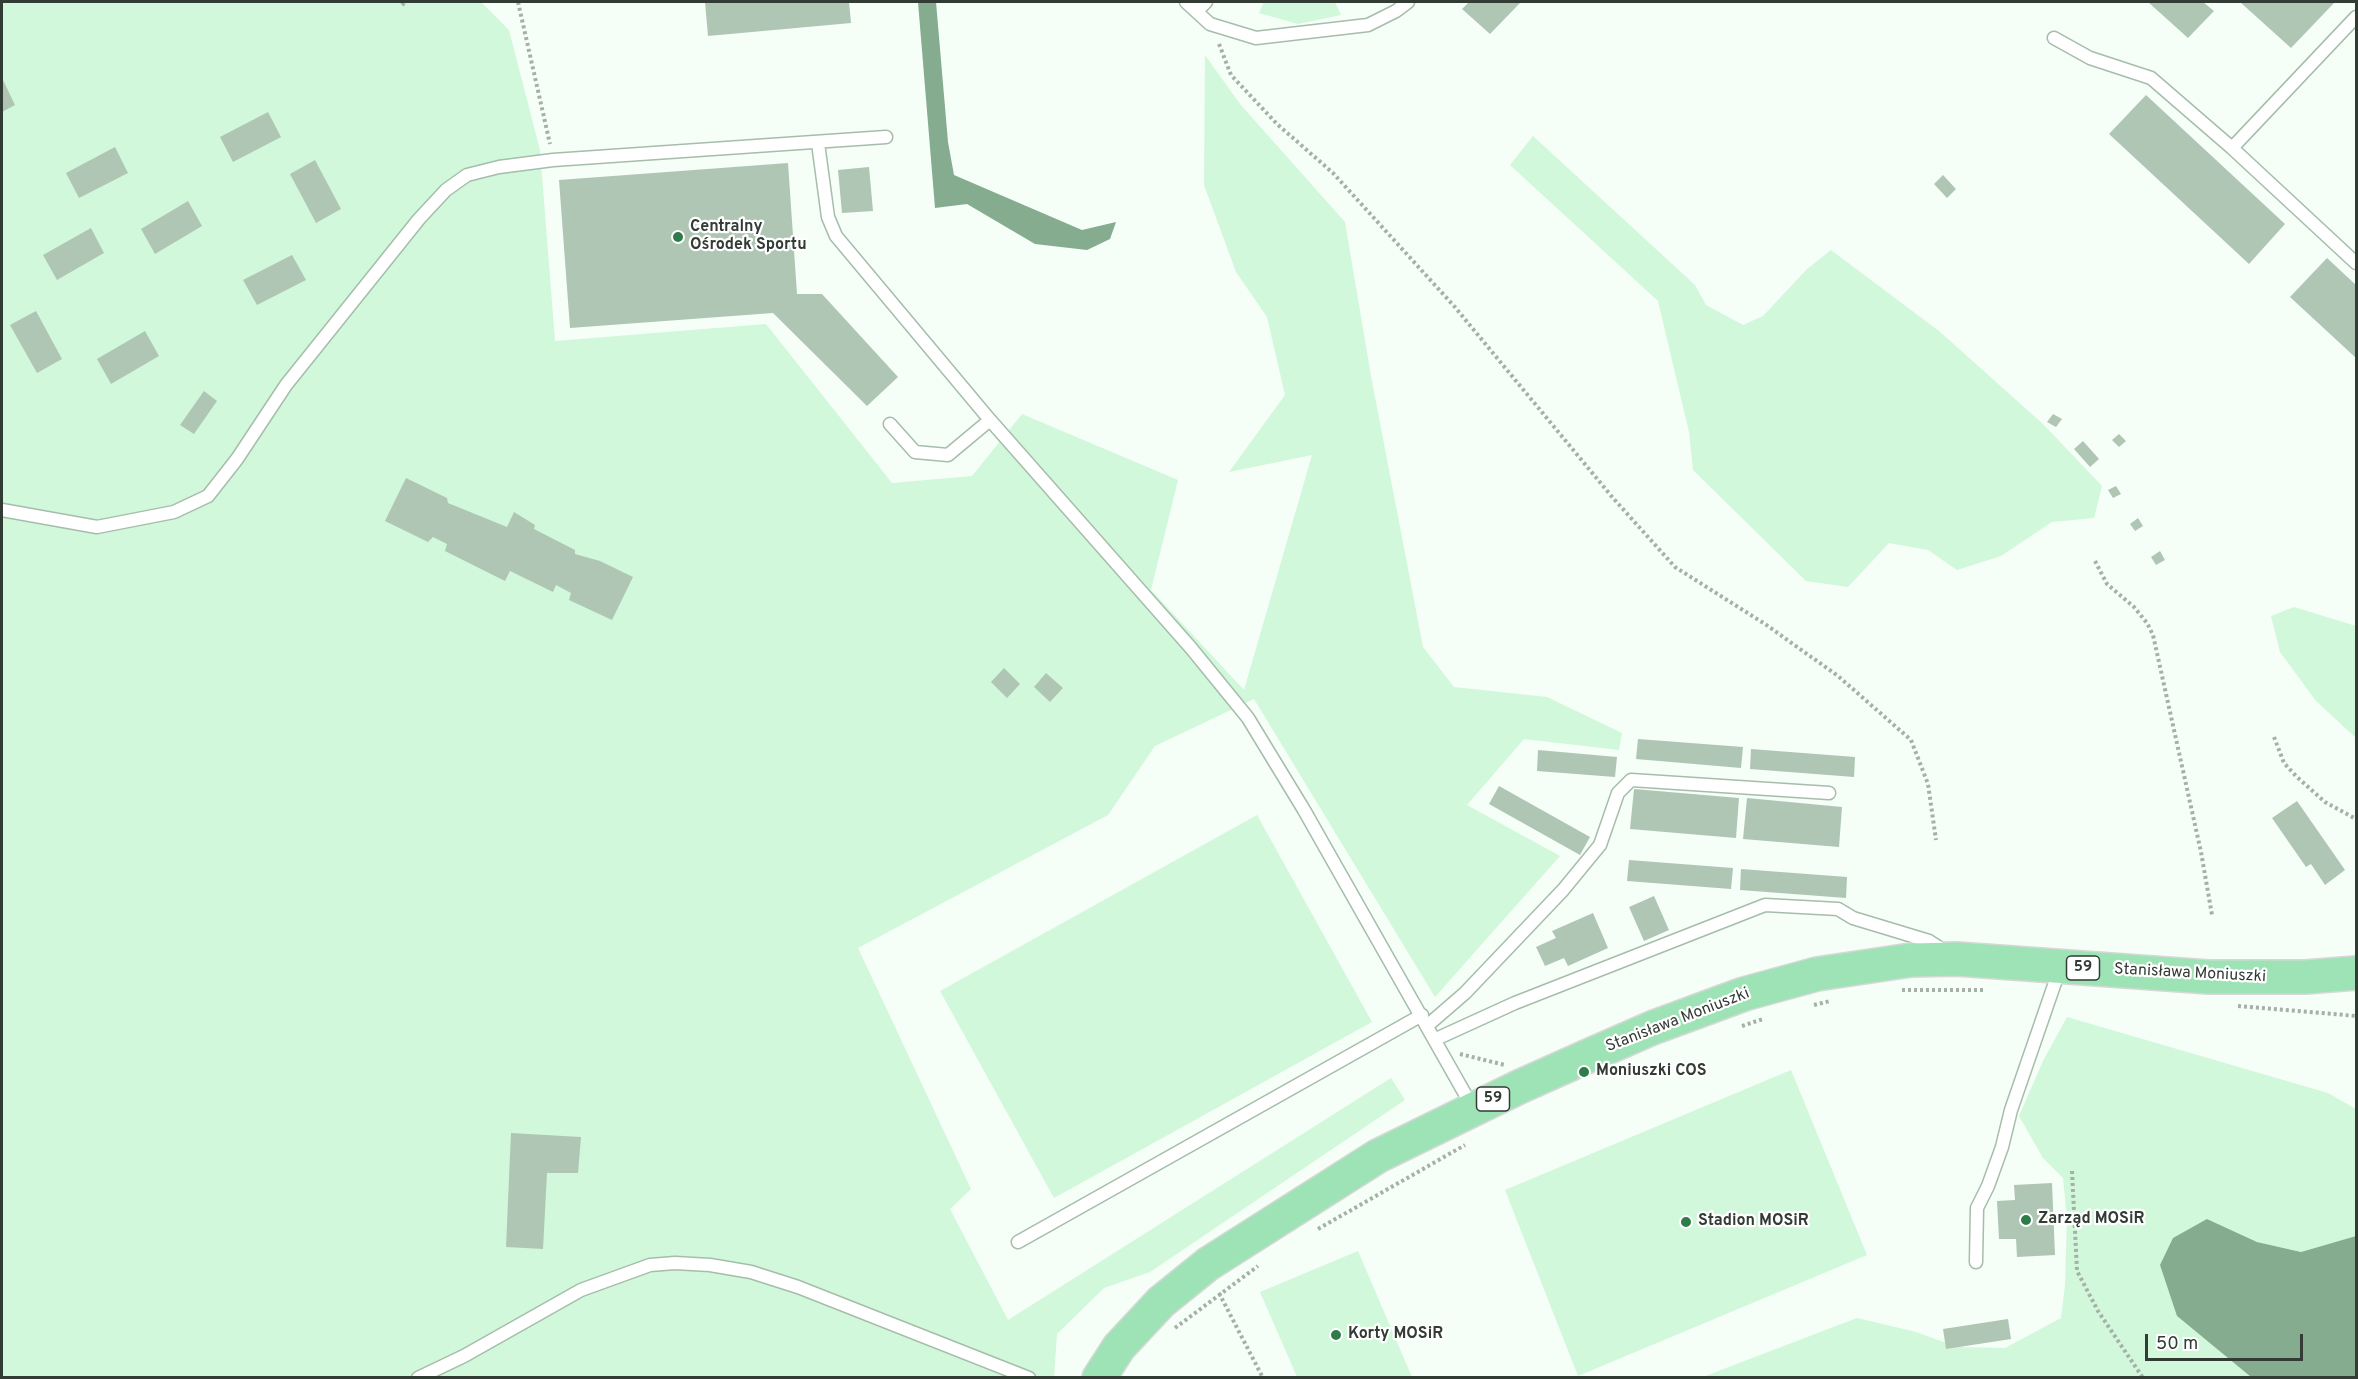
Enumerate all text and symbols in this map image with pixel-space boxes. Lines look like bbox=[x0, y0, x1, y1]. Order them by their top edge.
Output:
place label: Centralny Ośrodek Sportu bbox=[690, 218, 807, 256]
marker: Centralny Ośrodek Sportu bbox=[671, 230, 685, 244]
road number: 59 bbox=[2066, 956, 2100, 980]
street label: Stanisława Moniuszki bbox=[2113, 960, 2267, 988]
street label: Stanisława Moniuszki bbox=[1603, 985, 1753, 1057]
place label: Moniuszki COS bbox=[1596, 1062, 1707, 1082]
marker: Moniuszki COS bbox=[1577, 1065, 1591, 1079]
road number: 59 bbox=[1476, 1087, 1510, 1111]
place label: Zarząd MOSiR bbox=[2038, 1210, 2144, 1230]
place label: Stadion MOSiR bbox=[1698, 1212, 1809, 1232]
marker: Zarząd MOSiR bbox=[2019, 1213, 2033, 1227]
marker: Stadion MOSiR bbox=[1679, 1215, 1693, 1229]
scale bar bbox=[2148, 1322, 2306, 1360]
place label: Korty MOSiR bbox=[1348, 1325, 1443, 1345]
marker: Korty MOSiR bbox=[1329, 1328, 1343, 1342]
text: 50 m bbox=[2156, 1333, 2198, 1356]

